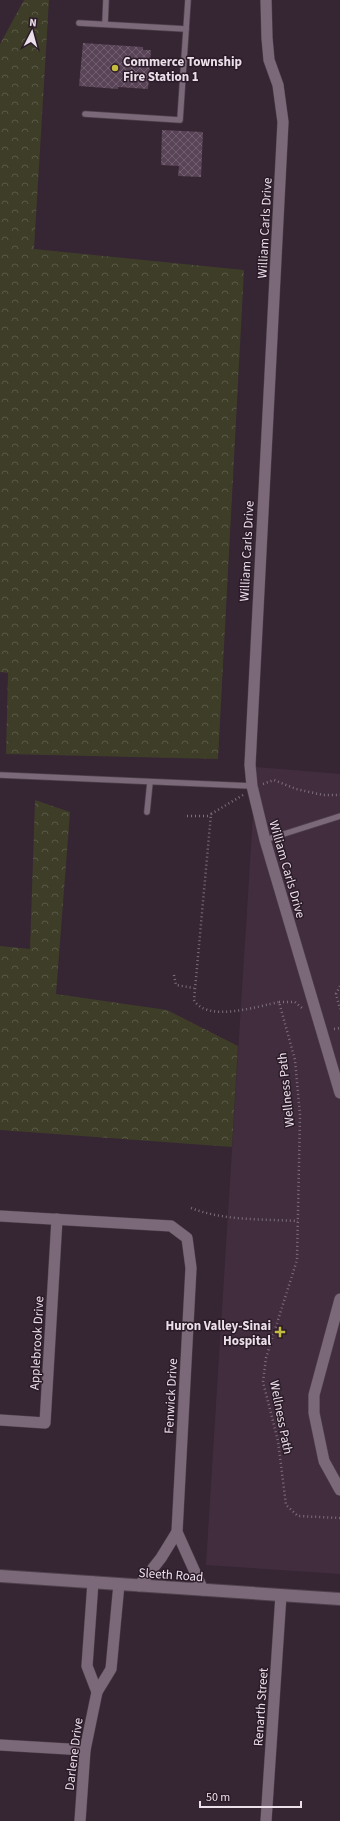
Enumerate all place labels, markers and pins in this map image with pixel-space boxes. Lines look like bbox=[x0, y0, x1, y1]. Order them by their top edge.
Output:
place label: Commerce Township Fire Station 1 bbox=[123, 53, 242, 86]
marker: Commerce Township Fire Station 1 bbox=[110, 63, 120, 73]
place label: Huron Valley-Sinai Hospital bbox=[165, 1317, 271, 1350]
marker: Huron Valley-Sinai Hospital bbox=[274, 1326, 286, 1338]

